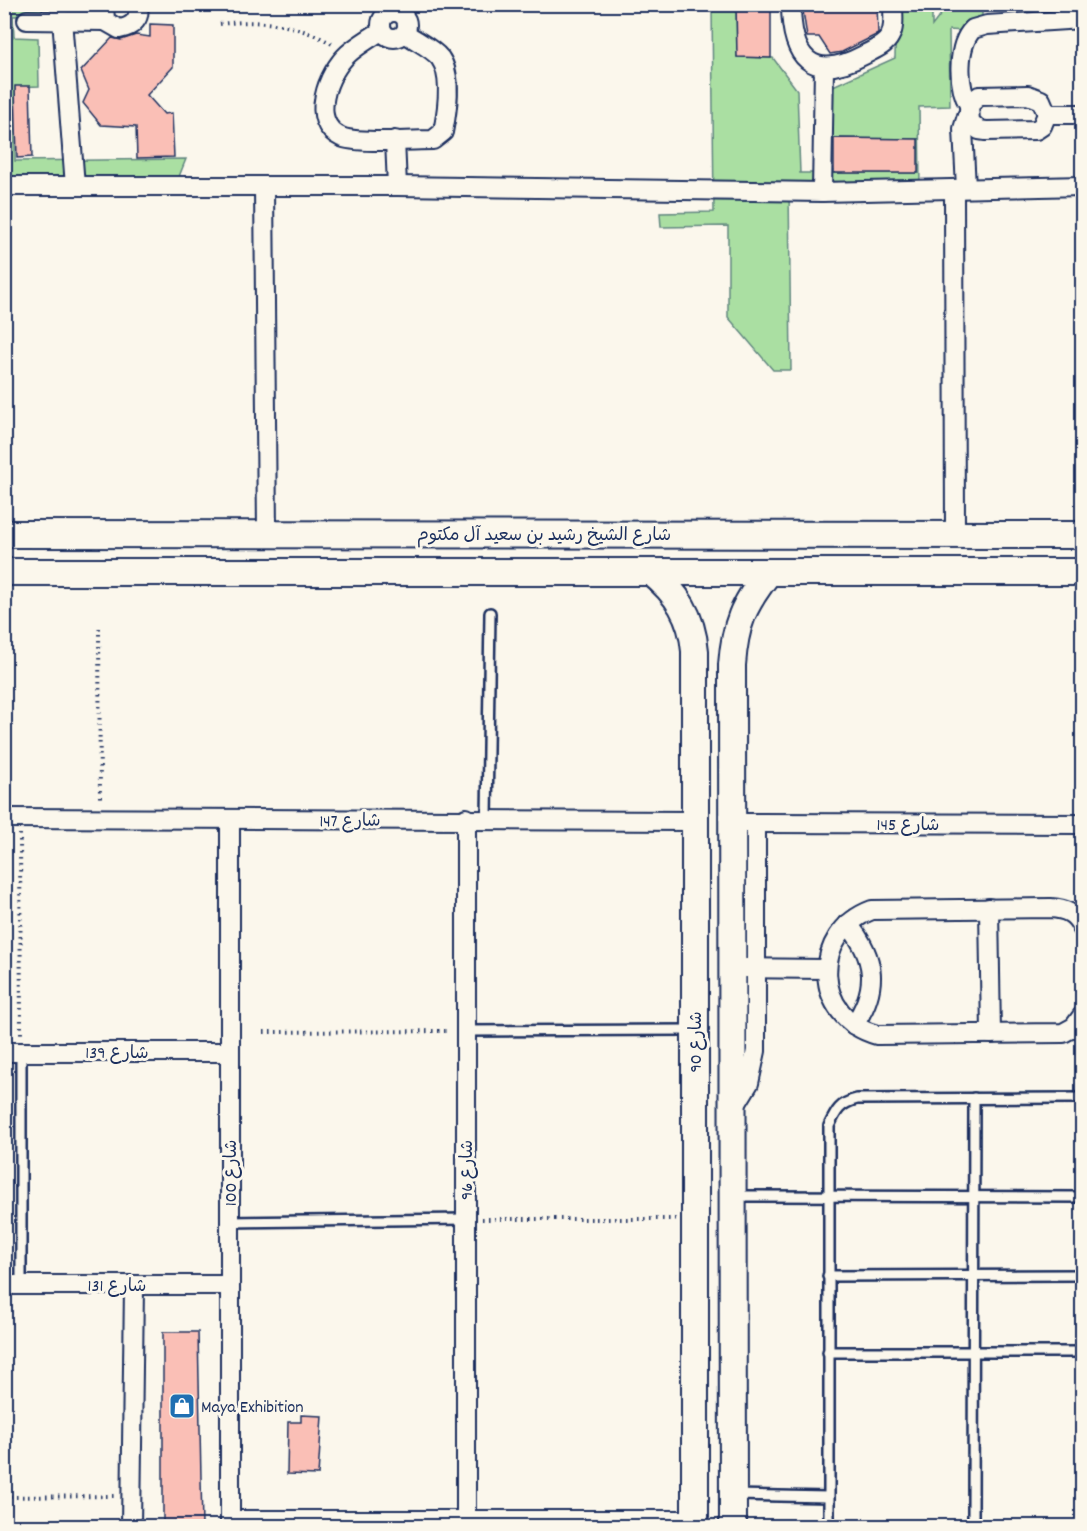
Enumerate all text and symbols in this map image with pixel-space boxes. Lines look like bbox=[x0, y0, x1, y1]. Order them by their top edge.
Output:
street label: شارع الشيخ رشيد بن سعيد آل مكتوم bbox=[417, 524, 671, 549]
street label: شارع 147 bbox=[319, 809, 381, 836]
street label: شارع 145 bbox=[877, 814, 939, 839]
street label: شارع 90 bbox=[685, 1011, 710, 1073]
street label: شارع 139 bbox=[85, 1042, 149, 1067]
street label: شارع 100 bbox=[220, 1140, 245, 1206]
street label: شارع 96 bbox=[456, 1140, 481, 1200]
street label: شارع 131 bbox=[88, 1275, 146, 1300]
shop icon: Maya Exhibition bbox=[167, 1391, 197, 1421]
place label: Maya Exhibition bbox=[201, 1396, 304, 1421]

